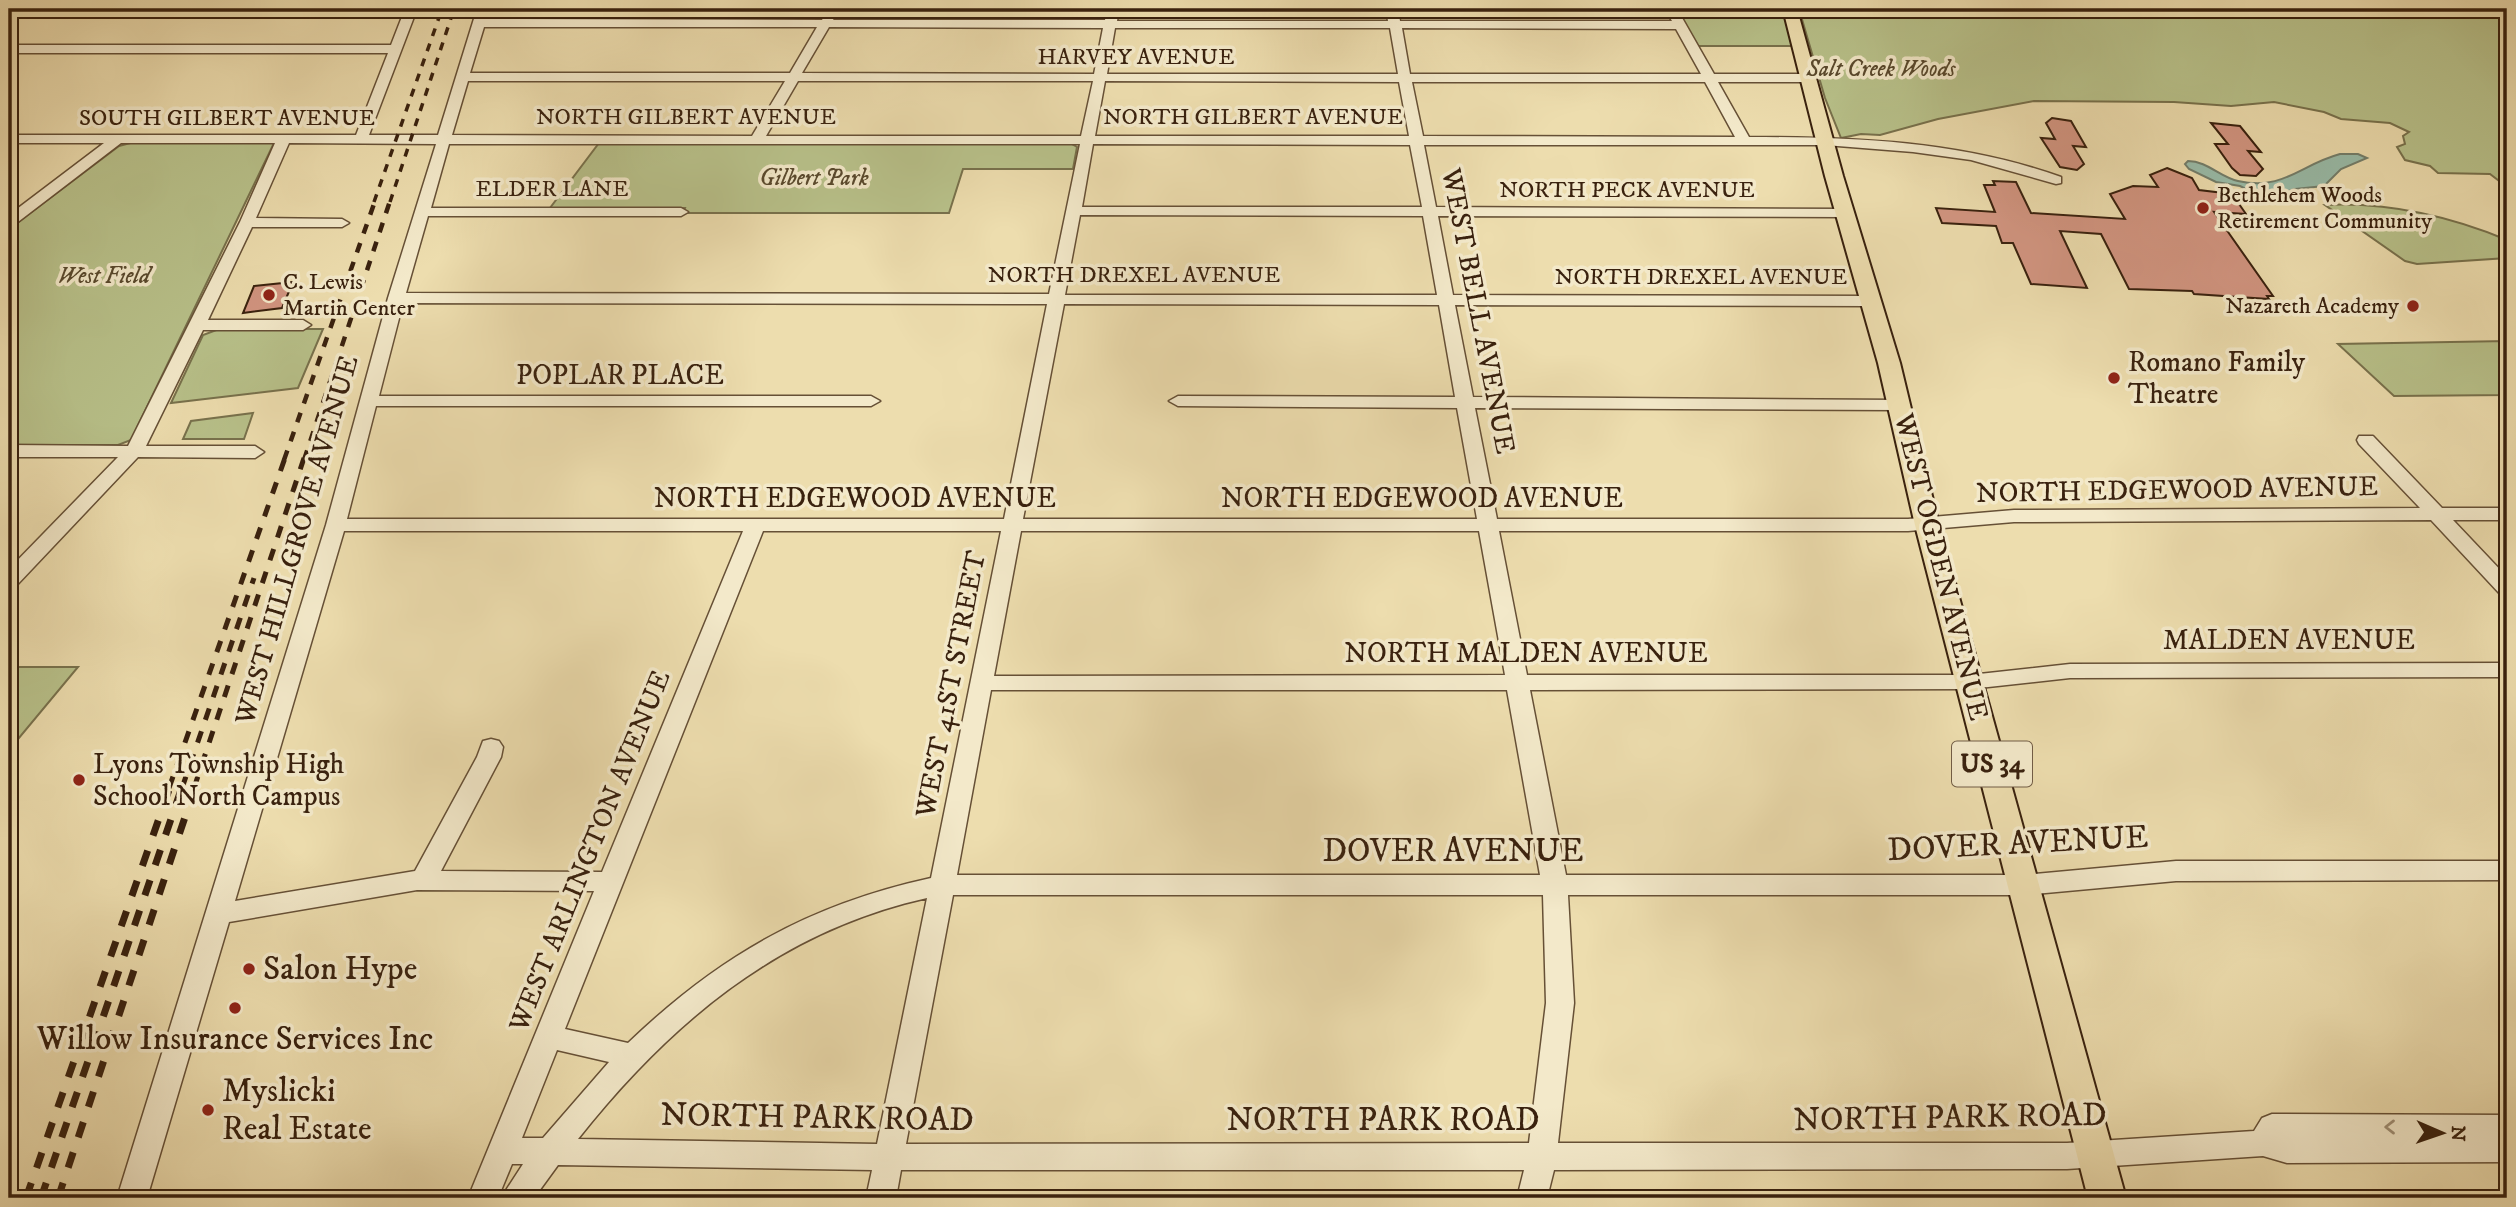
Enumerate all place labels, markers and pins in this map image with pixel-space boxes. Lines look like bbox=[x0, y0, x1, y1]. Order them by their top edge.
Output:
place label: Bethlehem Woods Retirement Community bbox=[2217, 181, 2432, 236]
marker: Bethlehem Woods Retirement Community bbox=[2195, 200, 2211, 216]
place label: C. Lewis Martin Center bbox=[283, 268, 415, 323]
marker: C. Lewis Martin Center bbox=[261, 287, 277, 303]
place label: Nazareth Academy bbox=[2225, 292, 2399, 321]
marker: Nazareth Academy bbox=[2405, 298, 2421, 314]
place label: Romano Family Theatre bbox=[2128, 345, 2306, 412]
marker: Romano Family Theatre bbox=[2106, 370, 2122, 386]
place label: Lyons Township High School North Campus bbox=[93, 747, 345, 814]
marker: Lyons Township High School North Campus bbox=[71, 772, 87, 788]
place label: Salon Hype bbox=[263, 949, 417, 990]
marker: Salon Hype bbox=[241, 961, 257, 977]
marker: Willow Insurance Services Inc bbox=[227, 1000, 243, 1016]
place label: Willow Insurance Services Inc bbox=[36, 1019, 433, 1060]
place label: Myslicki Real Estate bbox=[222, 1071, 372, 1150]
marker: Myslicki Real Estate bbox=[200, 1102, 216, 1118]

